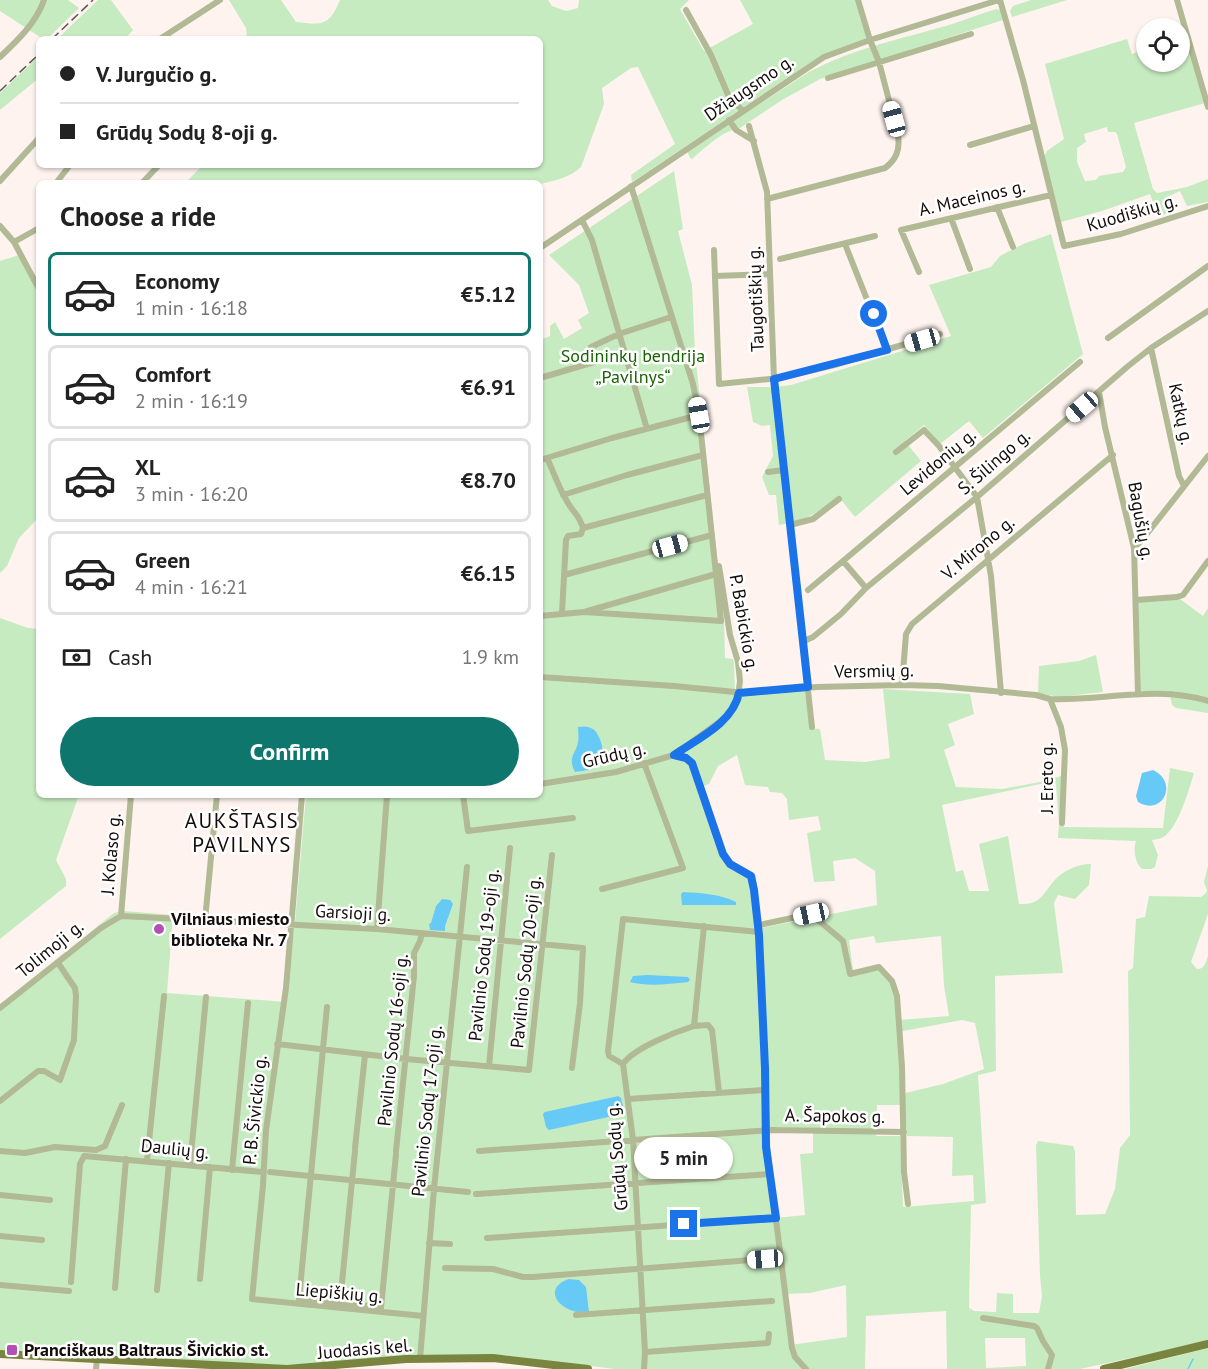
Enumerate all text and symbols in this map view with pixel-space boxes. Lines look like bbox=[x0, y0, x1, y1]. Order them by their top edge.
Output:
map controls bbox=[1136, 18, 1190, 72]
button: locate bbox=[1136, 18, 1190, 72]
street label: Džiaugsmo g. bbox=[700, 49, 798, 126]
text: V. Jurgučio g. bbox=[96, 60, 217, 88]
car bbox=[881, 99, 907, 139]
text: Grūdų Sodų 8-oji g. bbox=[96, 118, 278, 146]
street label: A. Maceinos g. bbox=[916, 174, 1027, 221]
street label: Kuodiškių g. bbox=[1084, 189, 1180, 236]
text: Choose a ride bbox=[60, 199, 216, 233]
street label: Taugotiškių g. bbox=[742, 246, 769, 352]
icon: car bbox=[63, 267, 117, 321]
text: Economy bbox=[135, 267, 219, 295]
text: €5.12 bbox=[461, 280, 516, 308]
text: 1 min · 16:18 bbox=[135, 295, 248, 321]
route start bbox=[860, 300, 887, 327]
car bbox=[902, 326, 942, 354]
park label: Sodininkų bendrija „Pavilnys“ bbox=[561, 344, 705, 388]
icon: car bbox=[63, 360, 117, 414]
text: Comfort bbox=[135, 360, 211, 388]
text: €6.91 bbox=[461, 373, 516, 401]
street label: Katkų g. bbox=[1164, 381, 1199, 447]
text: 2 min · 16:19 bbox=[135, 388, 248, 414]
car bbox=[1063, 388, 1101, 426]
car bbox=[687, 396, 711, 434]
street label: Levidonių g. bbox=[895, 423, 981, 500]
street label: S. Šilingo g. bbox=[953, 424, 1035, 499]
icon: car bbox=[63, 453, 117, 507]
text: XL bbox=[135, 453, 160, 481]
text: €8.70 bbox=[461, 466, 516, 494]
street label: Bagušių g. bbox=[1123, 480, 1160, 562]
text: 3 min · 16:20 bbox=[135, 481, 248, 507]
street label: V. Mirono g. bbox=[936, 510, 1019, 585]
car bbox=[650, 533, 690, 559]
icon: car bbox=[63, 546, 117, 600]
text: Green bbox=[135, 546, 190, 574]
text: €6.15 bbox=[461, 559, 516, 587]
street label: P. Babickio g. bbox=[725, 572, 764, 673]
text: 4 min · 16:21 bbox=[135, 574, 248, 600]
icon: cash bbox=[60, 641, 93, 674]
text: Cash bbox=[108, 643, 152, 671]
text: 1.9 km bbox=[462, 644, 519, 670]
street label: Versmių g. bbox=[833, 658, 914, 683]
button: Confirm bbox=[60, 717, 519, 786]
street label: Grūdų g. bbox=[580, 736, 648, 773]
street label: J. Ereto g. bbox=[1035, 742, 1058, 815]
district label: AUKŠTASIS PAVILNYS bbox=[185, 807, 299, 858]
street label: J. Kolaso g. bbox=[95, 812, 126, 897]
street label: Pavilnio Sodų 19-oji g. bbox=[463, 868, 504, 1042]
street label: Pavilnio Sodų 20-oji g. bbox=[505, 875, 546, 1049]
street label: Garsioji g. bbox=[314, 899, 392, 926]
car bbox=[792, 901, 830, 927]
place label: Vilniaus miesto biblioteka Nr. 7 bbox=[170, 907, 290, 951]
street label: Tolimoji g. bbox=[12, 915, 88, 983]
marker: Vilniaus miesto biblioteka Nr. 7 bbox=[152, 922, 166, 936]
street label: Pavilnio Sodų 16-oji g. bbox=[372, 953, 413, 1127]
street label: Pavilnio Sodų 17-oji g. bbox=[406, 1024, 447, 1198]
street label: P. B. Šivickio g. bbox=[237, 1054, 272, 1166]
street label: Grūdų Sodų g. bbox=[600, 1102, 633, 1212]
street label: A. Šapokos g. bbox=[785, 1103, 885, 1128]
street label: Daulių g. bbox=[140, 1133, 210, 1164]
callout: 5 min bbox=[634, 1137, 734, 1179]
text: 5 min bbox=[659, 1145, 708, 1171]
route end bbox=[670, 1210, 697, 1237]
car bbox=[746, 1249, 784, 1269]
street label: Liepiškių g. bbox=[295, 1277, 383, 1308]
street label: Juodasis kel. bbox=[316, 1333, 413, 1364]
place label: Pranciškaus Baltraus Šivickio st. bbox=[24, 1338, 269, 1361]
marker: Pranciškaus Baltraus Šivickio st. bbox=[5, 1343, 19, 1357]

